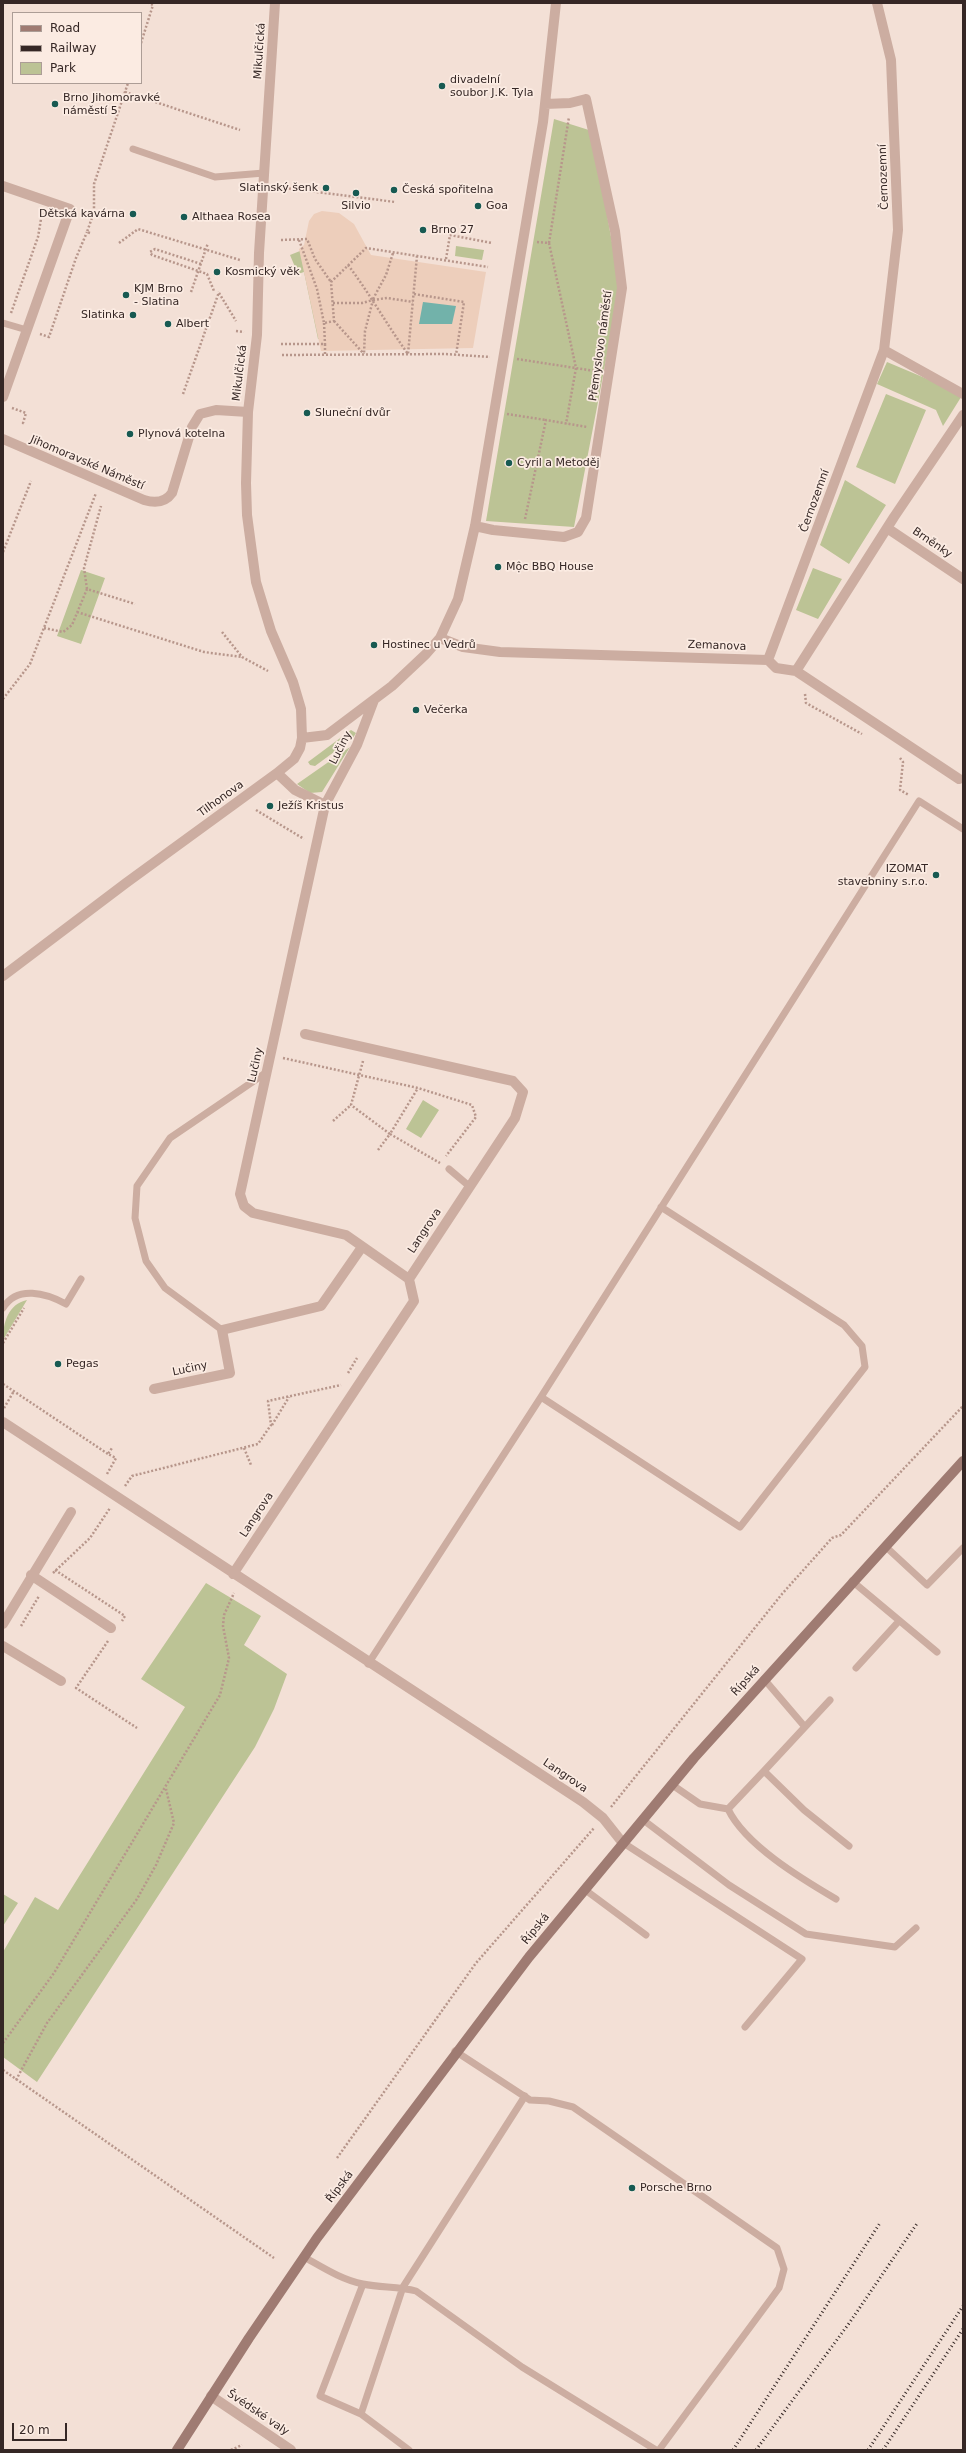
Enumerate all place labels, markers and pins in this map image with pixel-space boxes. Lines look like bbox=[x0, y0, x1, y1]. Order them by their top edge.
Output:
place label: divadelní soubor J.K. Tyla bbox=[450, 73, 533, 99]
marker: divadelní soubor J.K. Tyla bbox=[437, 81, 447, 91]
place label: Brno Jihomoravké náměstí 5 bbox=[63, 91, 160, 117]
marker: Brno Jihomoravké náměstí 5 bbox=[50, 99, 60, 109]
place label: Slatinský šenk bbox=[239, 181, 318, 195]
marker: Slatinský šenk bbox=[321, 183, 331, 193]
place label: Česká spořitelna bbox=[402, 183, 493, 197]
marker: Česká spořitelna bbox=[389, 185, 399, 195]
marker: Silvio bbox=[351, 188, 361, 198]
place label: Silvio bbox=[341, 199, 371, 213]
place label: Goa bbox=[486, 199, 508, 213]
marker: Goa bbox=[473, 201, 483, 211]
place label: Dětská kavárna bbox=[39, 207, 125, 221]
marker: Dětská kavárna bbox=[128, 209, 138, 219]
place label: Althaea Rosea bbox=[192, 210, 271, 224]
marker: Althaea Rosea bbox=[179, 212, 189, 222]
place label: Brno 27 bbox=[431, 223, 474, 237]
marker: Brno 27 bbox=[418, 225, 428, 235]
place label: Kosmický věk bbox=[225, 265, 300, 279]
marker: Kosmický věk bbox=[212, 267, 222, 277]
place label: KJM Brno - Slatina bbox=[134, 282, 183, 308]
marker: KJM Brno - Slatina bbox=[121, 290, 131, 300]
place label: Slatinka bbox=[81, 308, 125, 322]
marker: Slatinka bbox=[128, 310, 138, 320]
place label: Albert bbox=[176, 317, 209, 331]
marker: Albert bbox=[163, 319, 173, 329]
place label: Sluneční dvůr bbox=[315, 406, 390, 420]
marker: Sluneční dvůr bbox=[302, 408, 312, 418]
place label: Plynová kotelna bbox=[138, 427, 225, 441]
marker: Plynová kotelna bbox=[125, 429, 135, 439]
place label: Cyril a Metoděj bbox=[517, 456, 600, 470]
marker: Cyril a Metoděj bbox=[504, 458, 514, 468]
place label: Mộc BBQ House bbox=[506, 560, 593, 574]
marker: Mộc BBQ House bbox=[493, 562, 503, 572]
place label: Hostinec u Vedrů bbox=[382, 638, 476, 652]
marker: Hostinec u Vedrů bbox=[369, 640, 379, 650]
place label: Večerka bbox=[424, 703, 468, 717]
marker: Večerka bbox=[411, 705, 421, 715]
place label: Ježíš Kristus bbox=[278, 799, 344, 813]
marker: Ježíš Kristus bbox=[265, 801, 275, 811]
place label: IZOMAT stavebniny s.r.o. bbox=[838, 862, 928, 888]
marker: IZOMAT stavebniny s.r.o. bbox=[931, 870, 941, 880]
place label: Pegas bbox=[66, 1357, 98, 1371]
marker: Pegas bbox=[53, 1359, 63, 1369]
place label: Porsche Brno bbox=[640, 2181, 712, 2195]
marker: Porsche Brno bbox=[627, 2183, 637, 2193]

